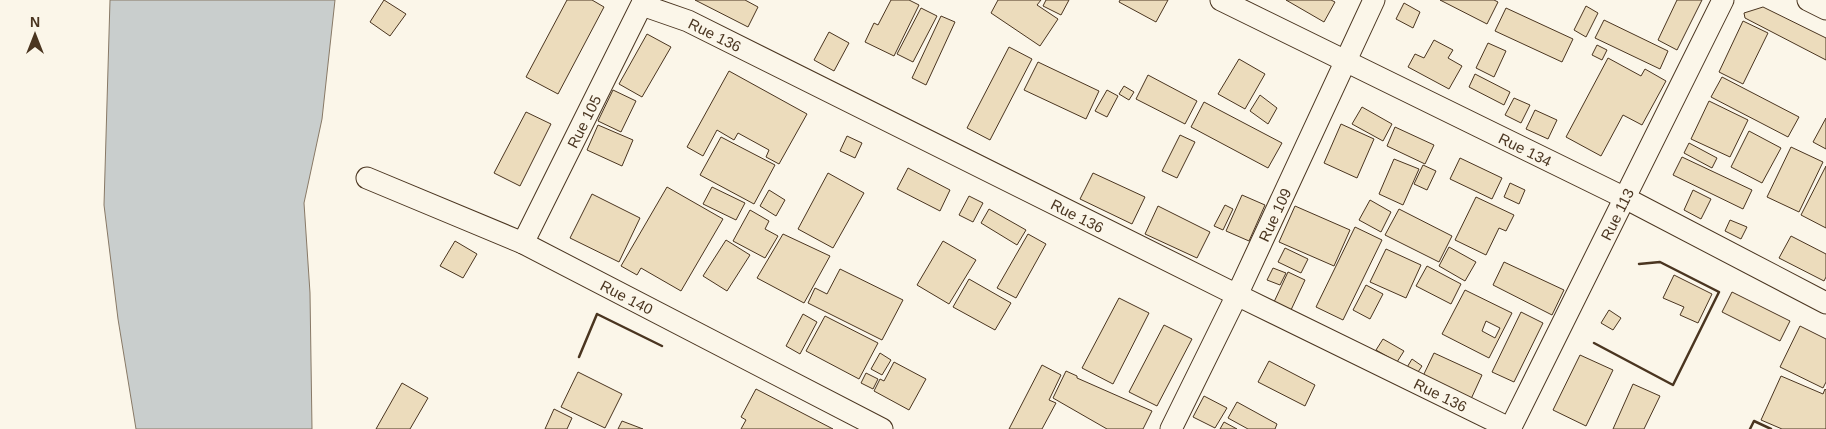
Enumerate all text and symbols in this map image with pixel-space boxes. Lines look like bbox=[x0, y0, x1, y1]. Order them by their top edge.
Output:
north arrow bbox=[10, 10, 60, 60]
text: N bbox=[30, 14, 40, 30]
street label: Rue 136 bbox=[686, 14, 744, 55]
street label: Rue 105 bbox=[563, 92, 604, 150]
street label: Rue 134 bbox=[1496, 129, 1555, 169]
street label: Rue 109 bbox=[1255, 185, 1294, 244]
street label: Rue 113 bbox=[1597, 185, 1637, 243]
street label: Rue 136 bbox=[1048, 195, 1107, 236]
street label: Rue 140 bbox=[598, 276, 656, 317]
street label: Rue 136 bbox=[1411, 375, 1470, 415]

